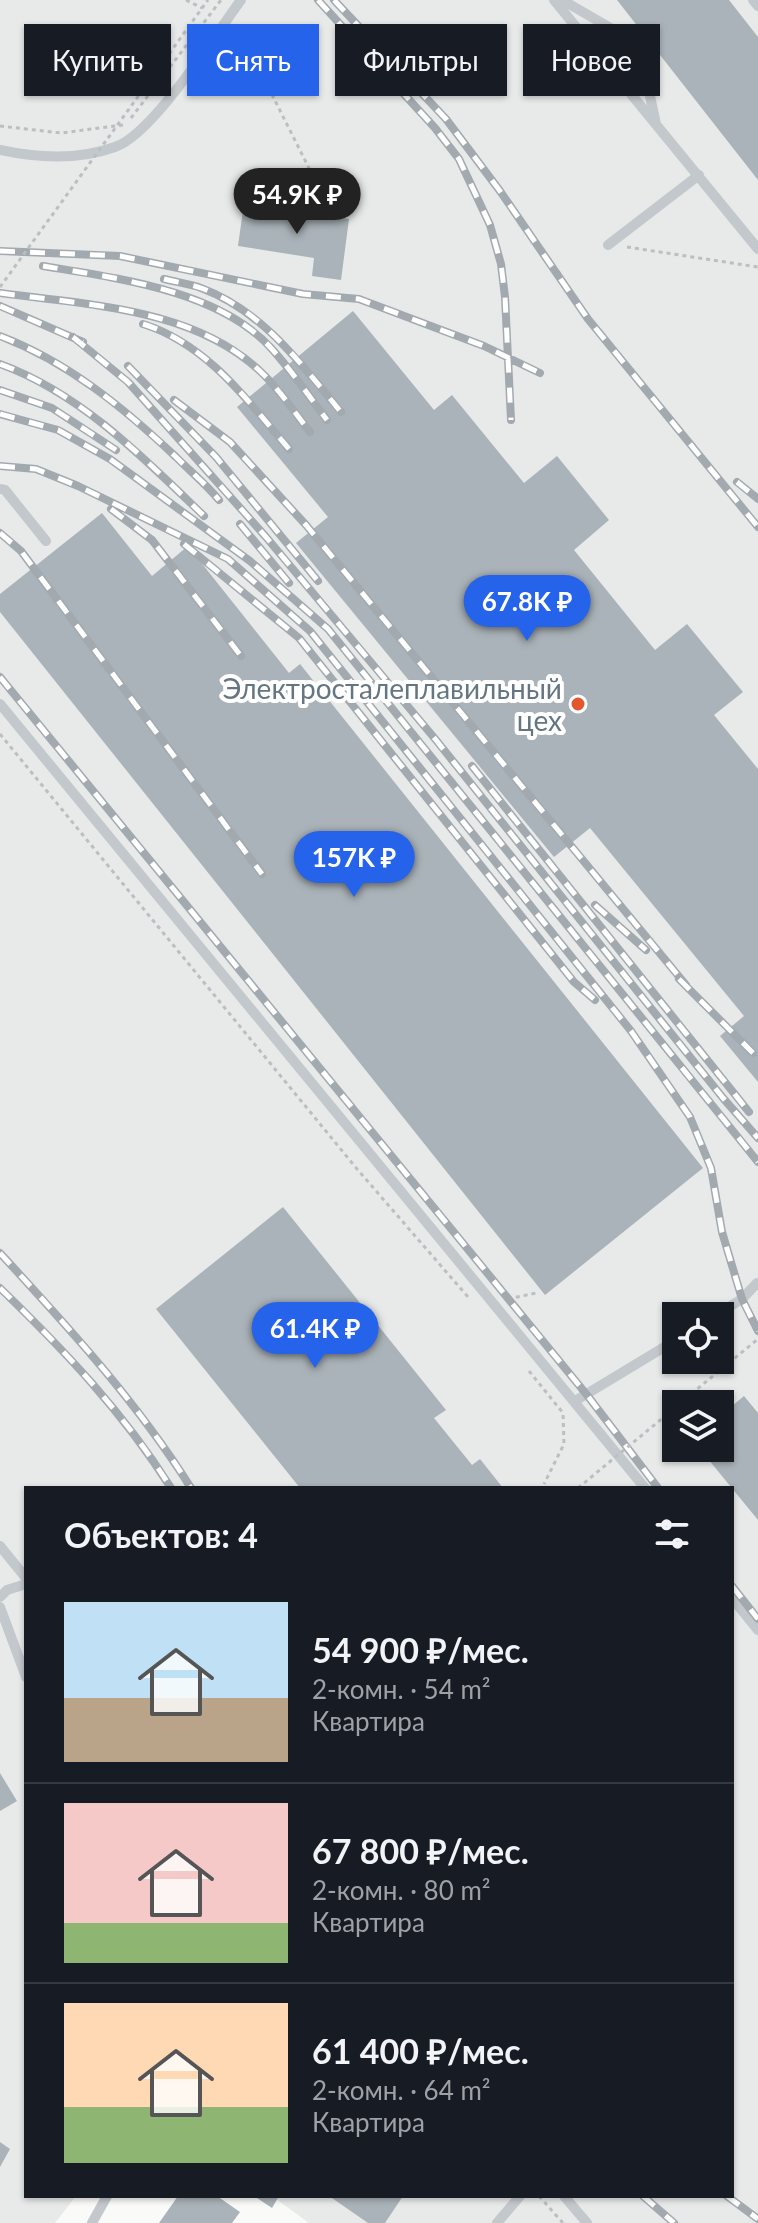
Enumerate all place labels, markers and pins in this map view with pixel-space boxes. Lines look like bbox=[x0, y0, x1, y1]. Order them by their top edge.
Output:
pin: 54.9K ₽ bbox=[223, 168, 371, 236]
pin: 67.8K ₽ bbox=[453, 575, 601, 643]
place label: Электросталеплавильный цех bbox=[223, 671, 562, 737]
marker: Электросталеплавильный цех bbox=[569, 695, 587, 713]
pin: 157K ₽ bbox=[289, 831, 419, 899]
pin: 61.4K ₽ bbox=[241, 1302, 389, 1370]

